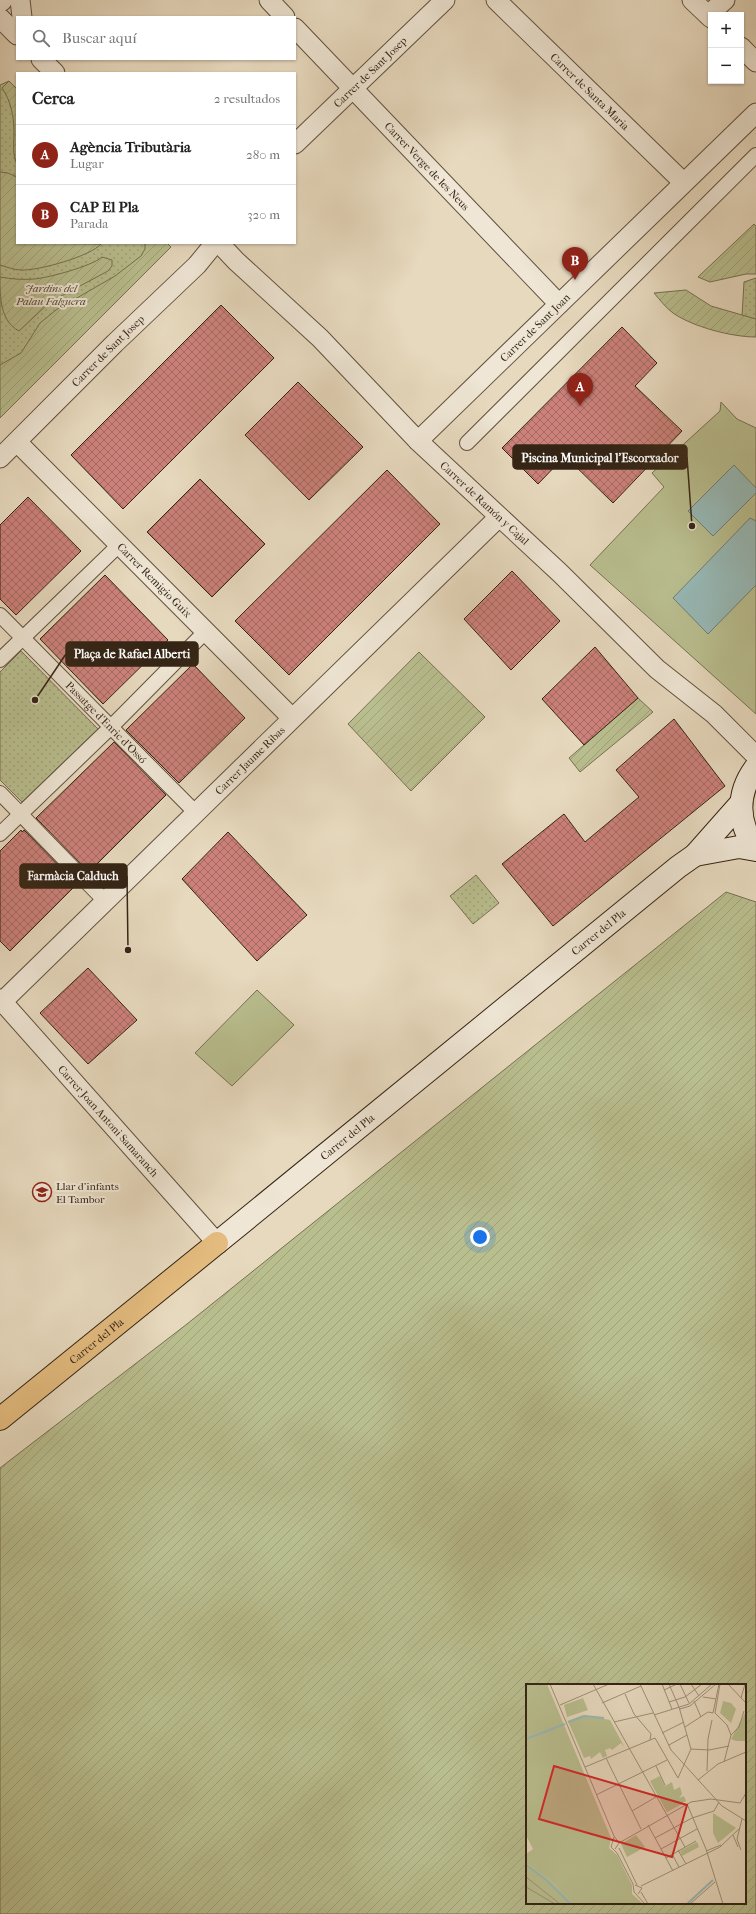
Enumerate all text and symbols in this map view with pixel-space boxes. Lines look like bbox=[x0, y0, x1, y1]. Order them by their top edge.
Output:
map controls bbox=[708, 12, 744, 84]
button: + bbox=[708, 12, 744, 48]
search box bbox=[16, 16, 296, 60]
icon: search bbox=[30, 27, 52, 49]
text: Buscar aquí bbox=[62, 29, 137, 47]
street label: Carrer de Sant Josep bbox=[331, 34, 410, 110]
button: − bbox=[708, 48, 744, 84]
street label: Carrer de Santa Maria bbox=[547, 51, 632, 134]
text: Cerca bbox=[32, 88, 74, 108]
text: 2 resultados bbox=[214, 91, 280, 106]
street label: Carrer Verge de les Neus bbox=[381, 120, 472, 213]
text: Agència Tributària bbox=[70, 138, 191, 156]
text: A bbox=[41, 147, 49, 162]
text: 280 m bbox=[246, 147, 280, 162]
text: Lugar bbox=[70, 156, 104, 171]
text: CAP El Pla bbox=[70, 198, 139, 216]
text: B bbox=[41, 207, 49, 222]
text: 320 m bbox=[247, 207, 280, 222]
text: Parada bbox=[70, 216, 108, 231]
pin: B bbox=[562, 247, 588, 280]
park label: Jardins del Palau Falguera bbox=[15, 282, 86, 308]
street label: Carrer de Sant Joan bbox=[498, 291, 573, 365]
street label: Carrer de Sant Josep bbox=[69, 313, 147, 390]
pin: A bbox=[567, 373, 593, 406]
callout: Piscina Municipal l'Escorxador bbox=[513, 445, 687, 469]
text: Piscina Municipal l'Escorxador bbox=[521, 451, 680, 466]
street label: Carrer de Ramón y Cajal bbox=[437, 459, 531, 548]
street label: Carrer Remigio Guix bbox=[114, 540, 194, 621]
callout: Plaça de Rafael Alberti bbox=[66, 642, 198, 666]
text: Plaça de Rafael Alberti bbox=[74, 647, 191, 662]
street label: Passatge d'Enric d'Ossó bbox=[63, 679, 149, 767]
street label: Carrer Jaume Ribas bbox=[212, 724, 288, 798]
callout: Farmàcia Calduch bbox=[20, 864, 127, 888]
text: Farmàcia Calduch bbox=[26, 869, 119, 883]
street label: Carrer del Pla bbox=[569, 906, 629, 958]
street label: Carrer Joan Antoni Samaranch bbox=[55, 1063, 161, 1180]
street label: Carrer del Pla bbox=[318, 1111, 378, 1163]
place label: Llar d'infants El Tambor bbox=[56, 1180, 119, 1206]
school or university icon: Llar d'infants El Tambor bbox=[31, 1181, 53, 1203]
your location bbox=[470, 1227, 490, 1247]
street label: Carrer del Pla bbox=[67, 1315, 127, 1367]
inset map bbox=[526, 1684, 746, 1904]

